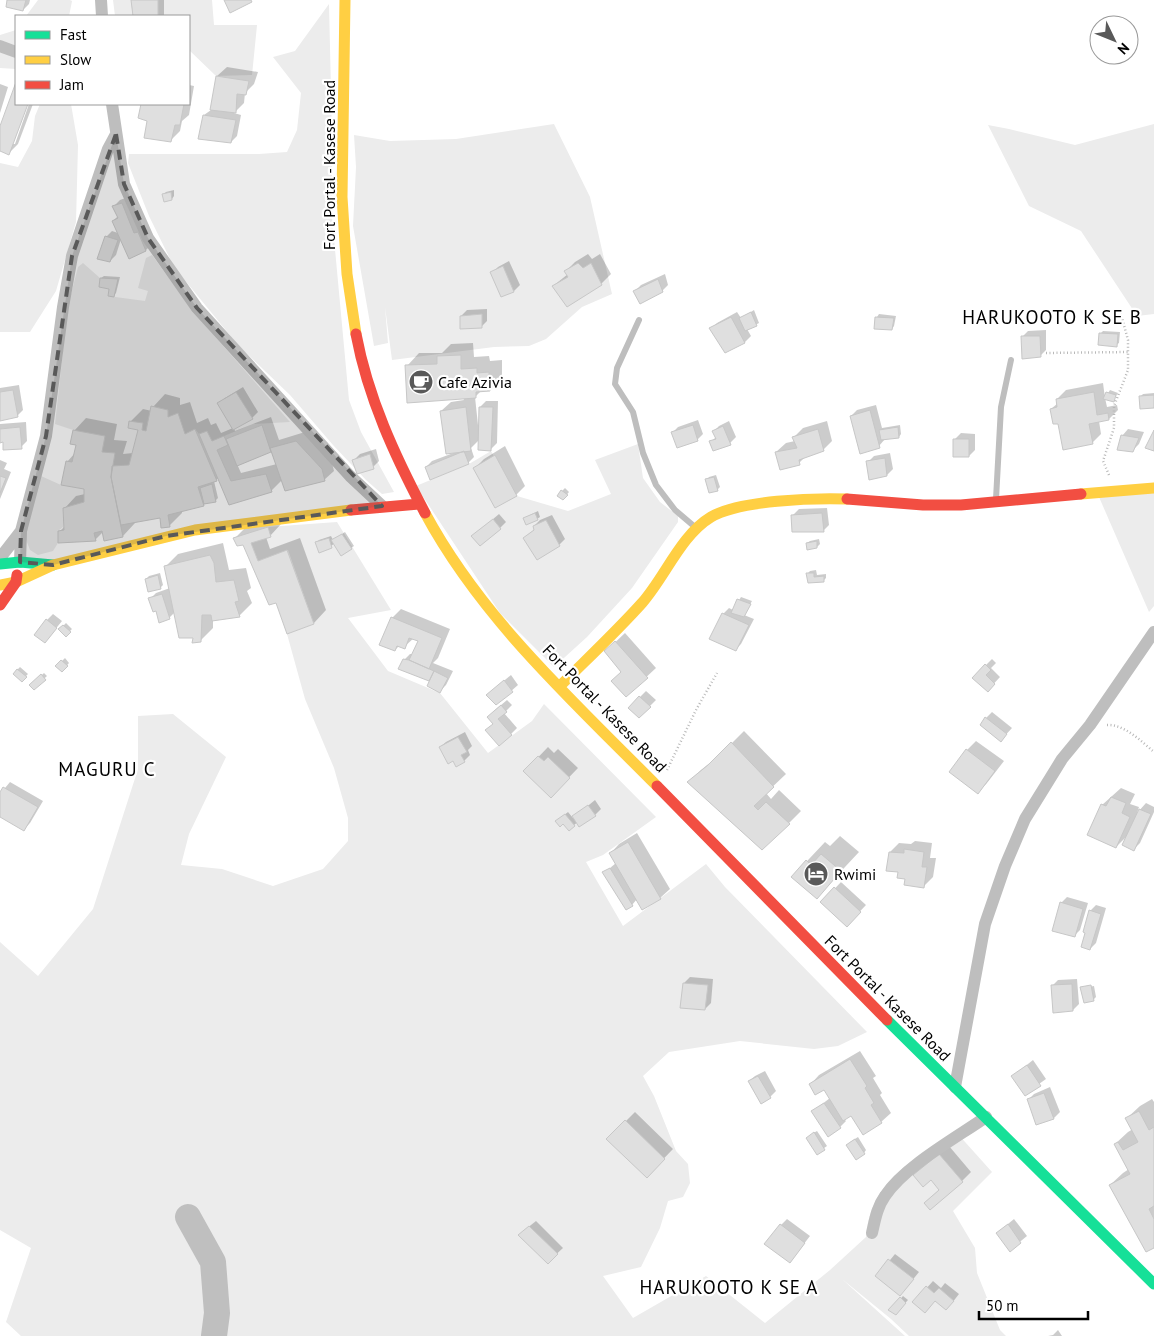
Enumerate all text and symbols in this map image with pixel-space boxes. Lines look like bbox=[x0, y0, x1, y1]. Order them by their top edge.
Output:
legend bbox=[15, 15, 190, 105]
north arrow bbox=[1089, 15, 1139, 65]
text: Fast bbox=[60, 25, 87, 44]
text: N bbox=[1114, 39, 1133, 58]
text: Slow bbox=[60, 50, 91, 69]
text: Jam bbox=[59, 75, 84, 94]
street label: Fort Portal - Kasese Road bbox=[319, 80, 339, 250]
district label: HARUKOOTO K SE B bbox=[962, 305, 1142, 329]
cafe icon: Cafe Azivia bbox=[408, 369, 434, 395]
place label: Cafe Azivia bbox=[438, 372, 512, 392]
street label: Fort Portal - Kasese Road bbox=[539, 640, 671, 776]
district label: MAGURU C bbox=[58, 757, 156, 781]
hotel icon: Rwimi bbox=[803, 861, 829, 887]
place label: Rwimi bbox=[834, 864, 876, 884]
street label: Fort Portal - Kasese Road bbox=[821, 931, 955, 1065]
district label: HARUKOOTO K SE A bbox=[640, 1275, 818, 1299]
scale bar bbox=[979, 1288, 1088, 1320]
text: 50 m bbox=[986, 1296, 1019, 1315]

